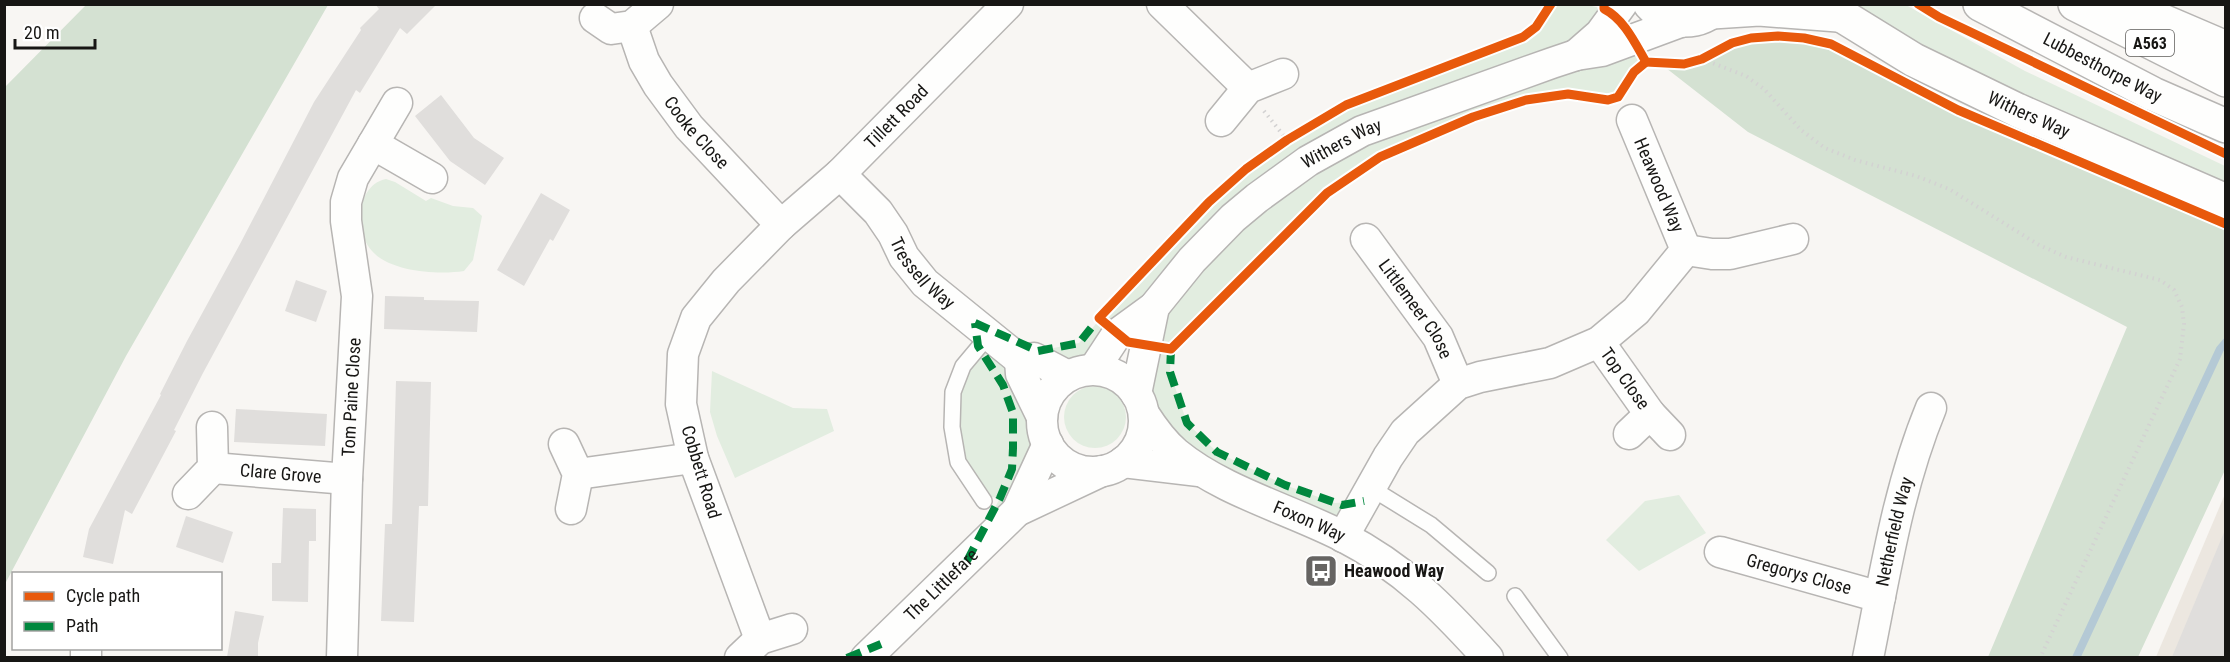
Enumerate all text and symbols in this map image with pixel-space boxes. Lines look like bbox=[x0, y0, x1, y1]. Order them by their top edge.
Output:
scale bar bbox=[15, 12, 94, 50]
text: 20 m bbox=[24, 22, 59, 43]
street label: Lubbesthorpe Way bbox=[2040, 28, 2166, 107]
road number: A563 bbox=[2126, 30, 2174, 56]
street label: Tillett Road bbox=[860, 80, 932, 153]
street label: Withers Way bbox=[1985, 87, 2074, 142]
street label: Cooke Close bbox=[660, 92, 734, 173]
street label: Withers Way bbox=[1298, 114, 1385, 173]
street label: Heawood Way bbox=[1630, 134, 1689, 236]
street label: Tressell Way bbox=[886, 234, 960, 313]
street label: Littlemeer Close bbox=[1375, 255, 1457, 362]
street label: Tom Paine Close bbox=[337, 337, 365, 457]
street label: Top Close bbox=[1596, 344, 1654, 413]
street label: Cobbett Road bbox=[677, 423, 726, 521]
street label: Clare Grove bbox=[239, 459, 322, 487]
street label: Netherfield Way bbox=[1871, 474, 1917, 588]
street label: Foxon Way bbox=[1271, 496, 1350, 546]
street label: The Littlefare bbox=[900, 544, 982, 625]
street label: Gregorys Close bbox=[1744, 549, 1854, 598]
bus stop icon: Heawood Way bbox=[1303, 553, 1339, 589]
place label: Heawood Way bbox=[1344, 560, 1444, 581]
legend bbox=[12, 572, 222, 650]
text: Cycle path bbox=[66, 585, 140, 606]
text: Path bbox=[66, 615, 99, 636]

